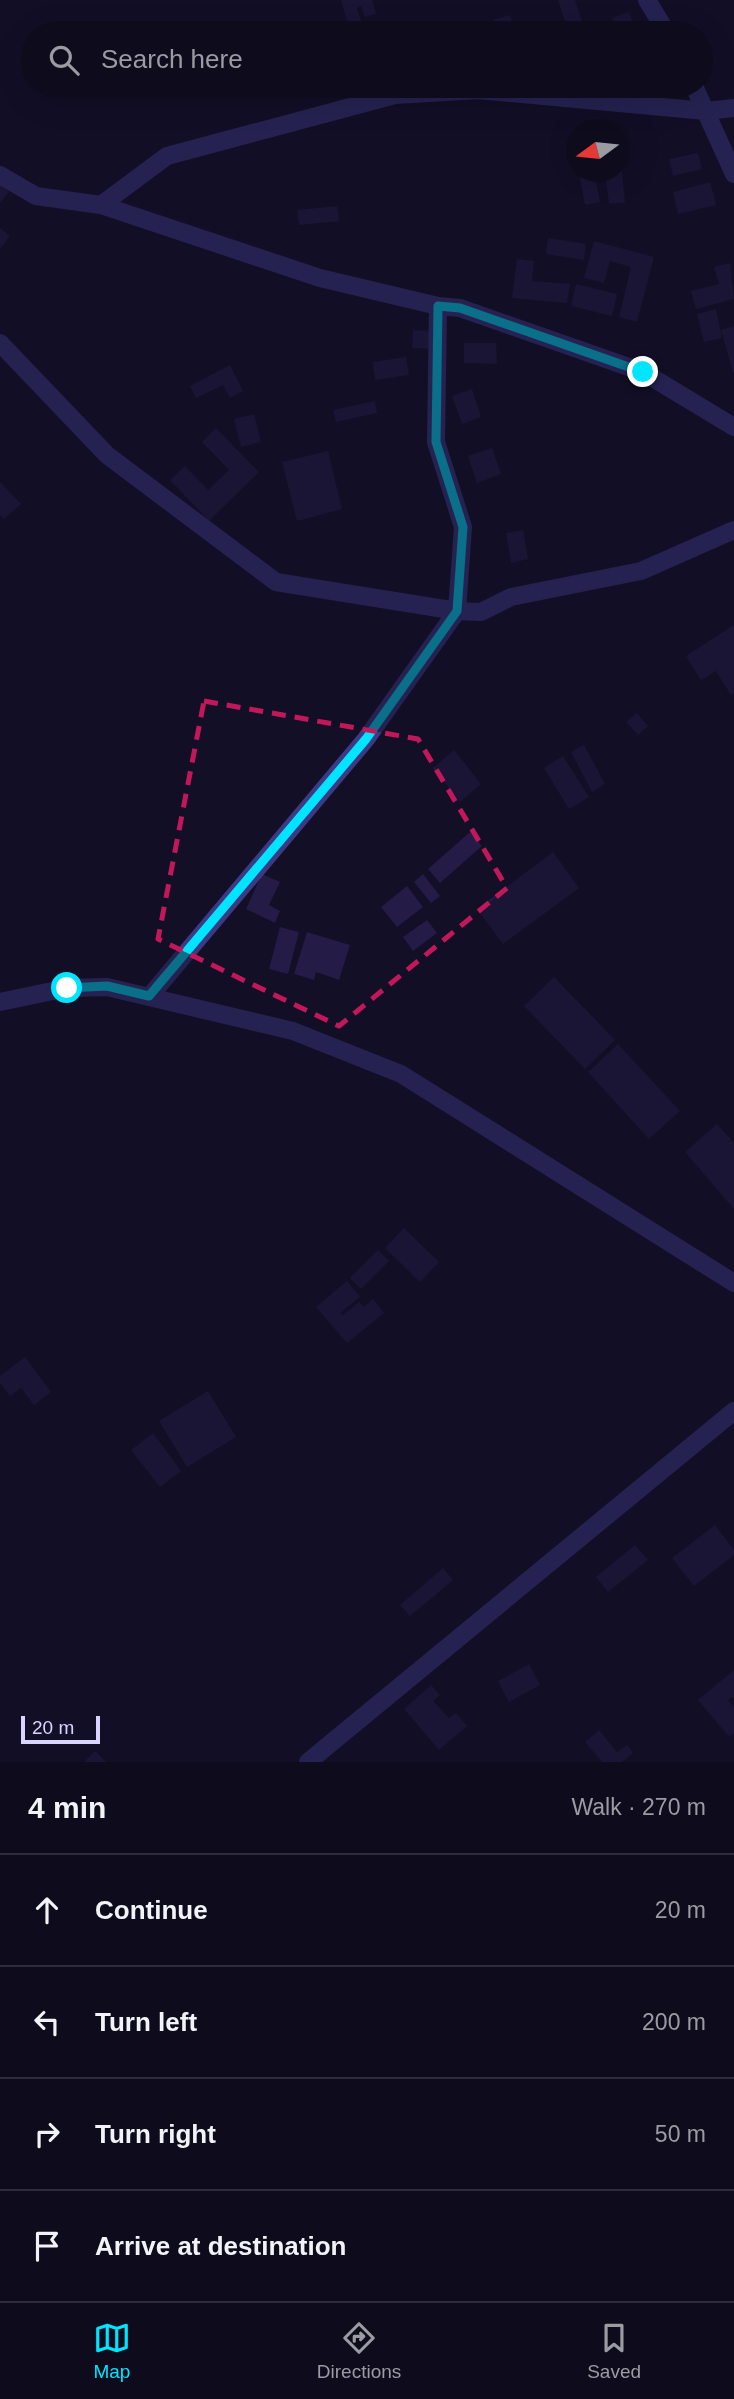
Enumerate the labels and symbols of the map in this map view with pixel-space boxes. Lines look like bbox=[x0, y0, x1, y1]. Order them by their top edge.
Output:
north arrow bbox=[566, 119, 629, 182]
route end bbox=[627, 356, 658, 387]
route start bbox=[51, 972, 82, 1003]
scale bar bbox=[21, 1713, 100, 1745]

